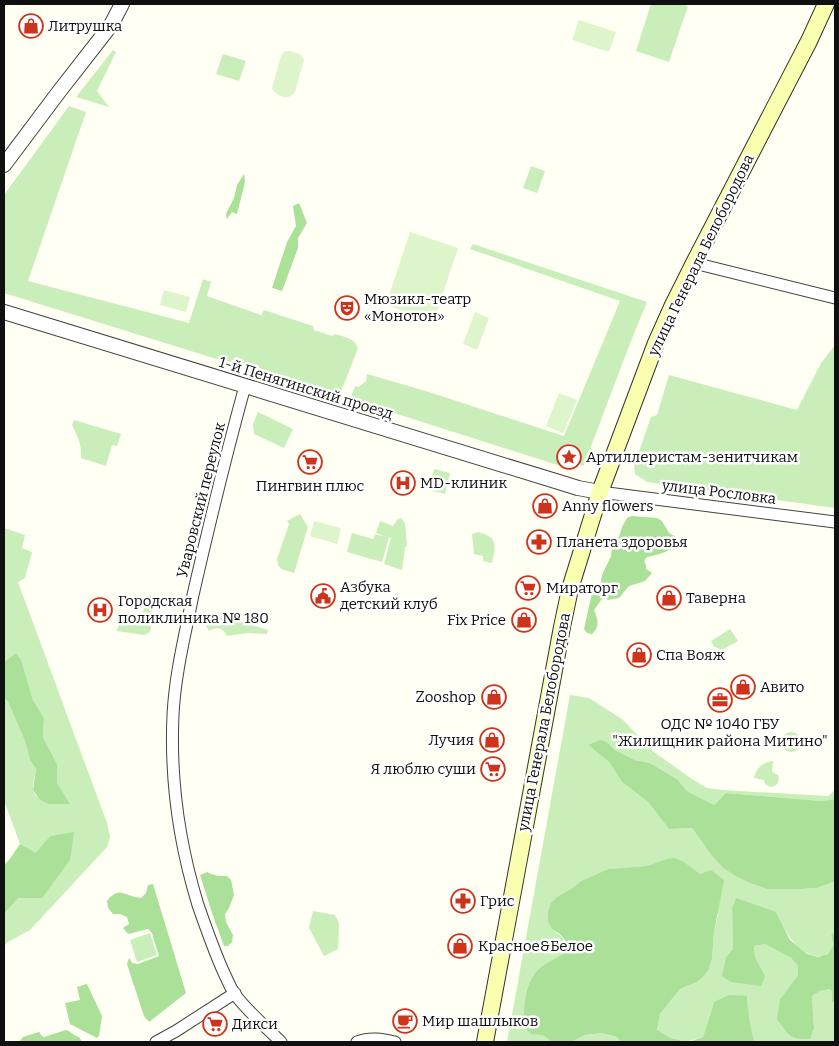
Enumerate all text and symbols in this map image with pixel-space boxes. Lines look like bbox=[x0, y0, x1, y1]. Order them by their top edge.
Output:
shop icon: Литрушка bbox=[18, 13, 44, 39]
place label: Литрушка bbox=[48, 17, 122, 35]
street label: улица Генерала Белобородова bbox=[644, 151, 758, 360]
place label: Мюзикл-театр «Монотон» bbox=[364, 290, 471, 325]
theatre icon: Мюзикл-театр «Монотон» bbox=[334, 295, 360, 321]
street label: 1-й Пенягинский проезд bbox=[217, 353, 395, 423]
street label: Уваровский переулок bbox=[173, 420, 229, 580]
place icon: Артиллеристам-зенитчикам bbox=[556, 444, 582, 470]
place label: Артиллеристам-зенитчикам bbox=[586, 448, 798, 466]
supermarket icon: Пингвин плюс bbox=[297, 449, 323, 475]
hospital icon: MD-клиник bbox=[390, 470, 416, 496]
place label: MD-клиник bbox=[420, 474, 508, 492]
street label: улица Рословка bbox=[660, 476, 777, 508]
place label: Пингвин плюс bbox=[256, 477, 365, 495]
shop icon: Anny flowers bbox=[532, 493, 558, 519]
place label: Anny flowers bbox=[562, 497, 653, 515]
pharmacy icon: Планета здоровья bbox=[526, 529, 552, 555]
place label: Планета здоровья bbox=[556, 533, 688, 551]
supermarket icon: Мираторг bbox=[515, 575, 541, 601]
place label: Азбука детский клуб bbox=[340, 578, 438, 613]
place label: Мираторг bbox=[546, 579, 618, 597]
public building icon: Азбука детский клуб bbox=[310, 583, 336, 609]
shop icon: Таверна bbox=[656, 585, 682, 611]
place label: Таверна bbox=[686, 589, 746, 607]
place label: Городская поликлиника № 180 bbox=[118, 592, 269, 627]
hospital icon: Городская поликлиника № 180 bbox=[87, 597, 113, 623]
shop icon: Fix Price bbox=[511, 607, 537, 633]
place label: Fix Price bbox=[447, 611, 506, 629]
street label: улица Генерала Белобородова bbox=[514, 611, 574, 834]
shop icon: Спа Вояж bbox=[626, 642, 652, 668]
place label: Спа Вояж bbox=[656, 646, 726, 664]
shop icon: Авито bbox=[730, 674, 756, 700]
place label: Авито bbox=[760, 678, 804, 696]
shop icon: Zooshop bbox=[481, 684, 507, 710]
office icon: ОДС № 1040 ГБУ "Жилищник района Митино" bbox=[707, 687, 733, 713]
place label: Zooshop bbox=[416, 688, 476, 706]
place label: ОДС № 1040 ГБУ "Жилищник района Митино" bbox=[612, 715, 828, 750]
shop icon: Лучия bbox=[479, 727, 505, 753]
place label: Лучия bbox=[429, 731, 474, 749]
supermarket icon: Я люблю суши bbox=[480, 756, 506, 782]
place label: Я люблю суши bbox=[370, 760, 476, 778]
pharmacy icon: Грис bbox=[450, 888, 476, 914]
place label: Грис bbox=[480, 892, 515, 910]
shop icon: Красное&Белое bbox=[447, 933, 473, 959]
place label: Красное&Белое bbox=[478, 937, 593, 955]
cafe icon: Мир шашлыков bbox=[392, 1008, 418, 1034]
supermarket icon: Дикси bbox=[202, 1011, 228, 1037]
place label: Мир шашлыков bbox=[422, 1012, 538, 1030]
place label: Дикси bbox=[232, 1015, 278, 1033]

